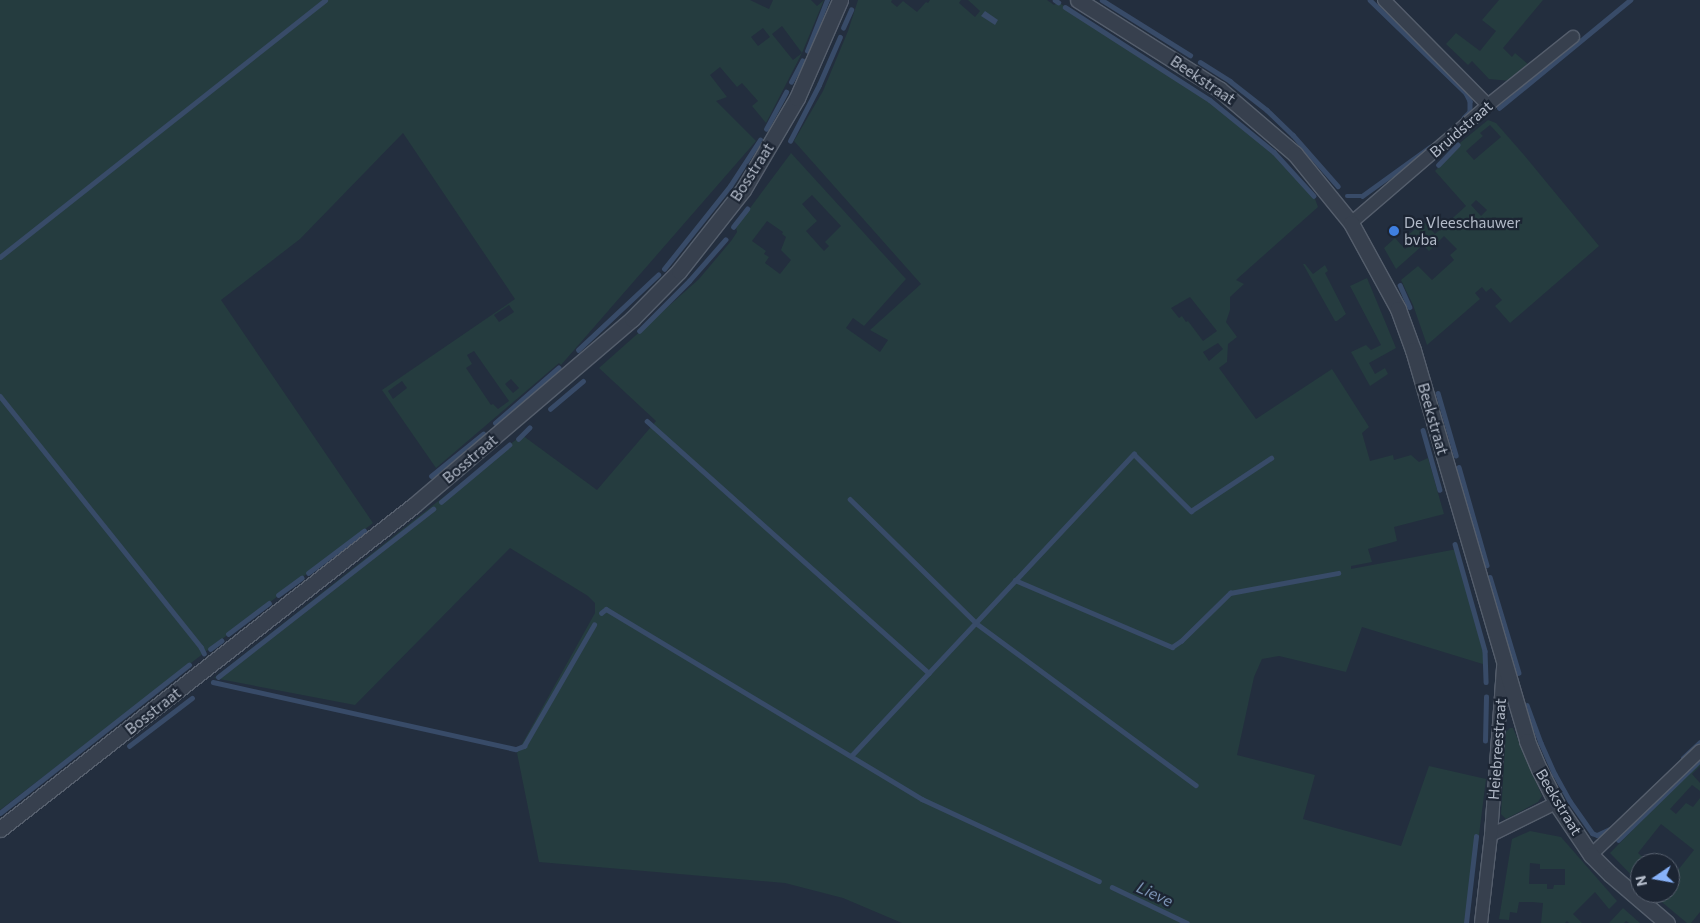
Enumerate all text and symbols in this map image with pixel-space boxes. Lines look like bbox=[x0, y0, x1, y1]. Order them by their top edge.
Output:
street label: Beekstraat bbox=[1167, 52, 1239, 108]
street label: Bruidstraat bbox=[1426, 97, 1496, 161]
street label: Bosstraat bbox=[727, 139, 777, 205]
place label: De Vleeschauwer bvba bbox=[1404, 213, 1520, 248]
marker: De Vleeschauwer bvba bbox=[1388, 225, 1400, 237]
street label: Beekstraat bbox=[1414, 381, 1452, 457]
street label: Bosstraat bbox=[439, 431, 501, 487]
street label: Bosstraat bbox=[121, 684, 185, 738]
street label: Heiebreestraat bbox=[1484, 698, 1510, 800]
street label: Beekstraat bbox=[1532, 766, 1586, 838]
north arrow bbox=[1630, 853, 1680, 903]
text: N bbox=[1631, 874, 1650, 888]
water label: Lieve bbox=[1134, 877, 1176, 911]

